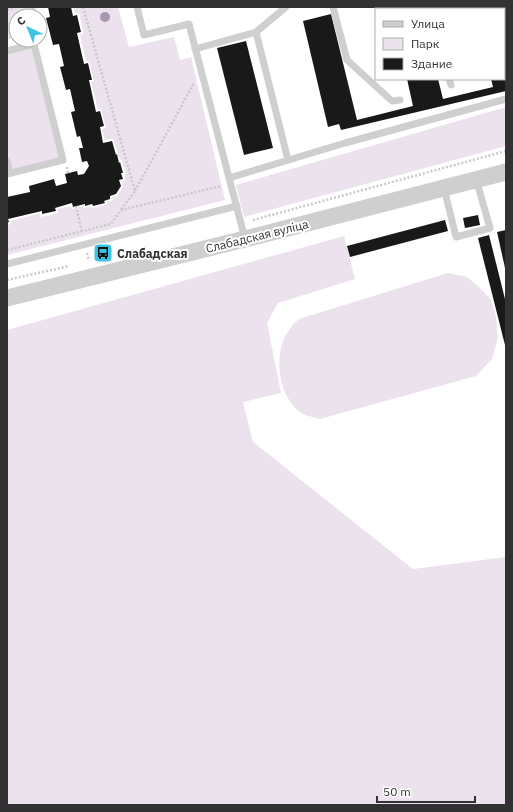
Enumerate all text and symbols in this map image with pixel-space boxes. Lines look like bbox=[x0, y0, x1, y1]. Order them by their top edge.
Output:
north arrow bbox=[8, 8, 48, 48]
legend bbox=[375, 8, 505, 80]
text: С bbox=[14, 13, 28, 28]
text: Улица bbox=[411, 16, 445, 31]
text: Парк bbox=[411, 36, 440, 51]
text: Здание bbox=[411, 56, 453, 71]
street label: Слабадская вуліца bbox=[204, 216, 310, 256]
bus stop icon: Слабадская bbox=[92, 242, 114, 264]
place label: Слабадская bbox=[117, 246, 187, 261]
scale bar bbox=[377, 778, 475, 804]
text: 50 m bbox=[383, 784, 411, 799]

